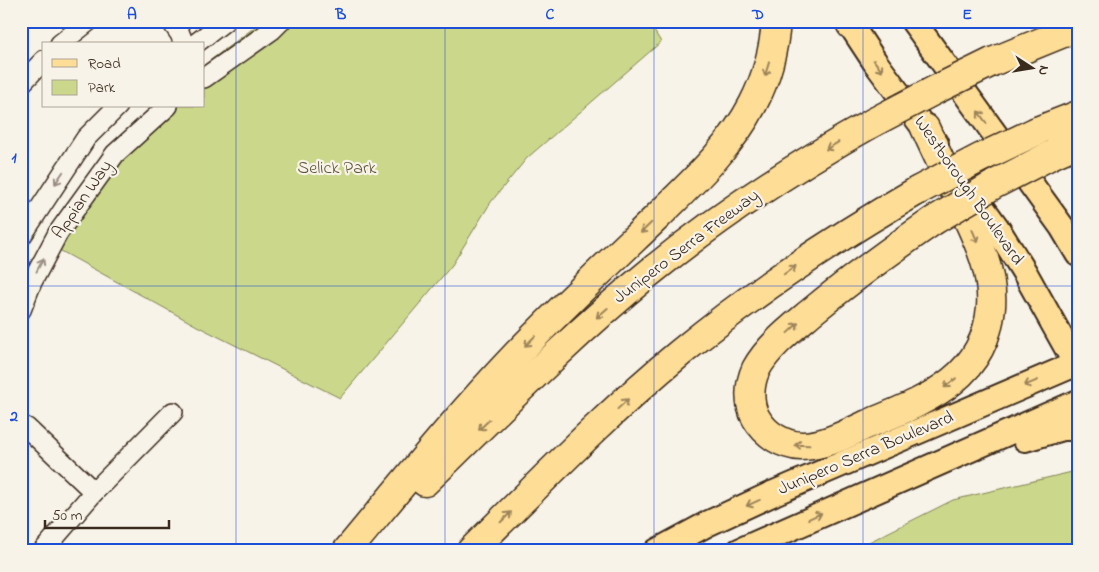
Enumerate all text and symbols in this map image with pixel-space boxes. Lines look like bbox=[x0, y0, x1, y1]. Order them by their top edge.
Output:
text: A bbox=[127, 3, 137, 27]
text: B bbox=[335, 3, 347, 27]
text: C bbox=[546, 3, 555, 27]
text: D bbox=[751, 3, 764, 27]
text: E bbox=[962, 3, 972, 27]
legend bbox=[42, 42, 205, 108]
north arrow bbox=[1006, 42, 1056, 92]
text: Road bbox=[88, 53, 121, 75]
one-way arrow bbox=[873, 59, 883, 73]
one-way arrow bbox=[761, 61, 771, 77]
text: N bbox=[1032, 64, 1055, 77]
text: Park bbox=[88, 77, 116, 99]
one-way arrow bbox=[977, 110, 987, 124]
street label: Westborough Boulevard bbox=[906, 111, 1029, 271]
one-way arrow bbox=[826, 142, 840, 152]
text: 1 bbox=[11, 146, 17, 170]
street label: Appian Way bbox=[46, 155, 120, 245]
park label: Selick Park bbox=[298, 156, 377, 182]
one-way arrow bbox=[54, 171, 64, 185]
street label: Junipero Serra Freeway bbox=[609, 183, 765, 311]
one-way arrow bbox=[640, 221, 652, 234]
one-way arrow bbox=[971, 228, 981, 243]
one-way arrow bbox=[35, 258, 45, 273]
one-way arrow bbox=[783, 265, 797, 275]
one-way arrow bbox=[595, 308, 608, 319]
one-way arrow bbox=[787, 322, 800, 334]
one-way arrow bbox=[524, 335, 536, 347]
one-way arrow bbox=[943, 378, 957, 388]
one-way arrow bbox=[1024, 378, 1039, 388]
one-way arrow bbox=[616, 398, 629, 410]
text: 2 bbox=[9, 405, 18, 429]
street label: Junipero Serra Boulevard bbox=[774, 405, 958, 503]
one-way arrow bbox=[477, 419, 490, 431]
one-way arrow bbox=[794, 440, 810, 450]
scale bar bbox=[45, 497, 169, 529]
one-way arrow bbox=[746, 498, 761, 508]
text: 50 m bbox=[52, 505, 83, 527]
one-way arrow bbox=[499, 511, 512, 523]
one-way arrow bbox=[807, 511, 822, 521]

